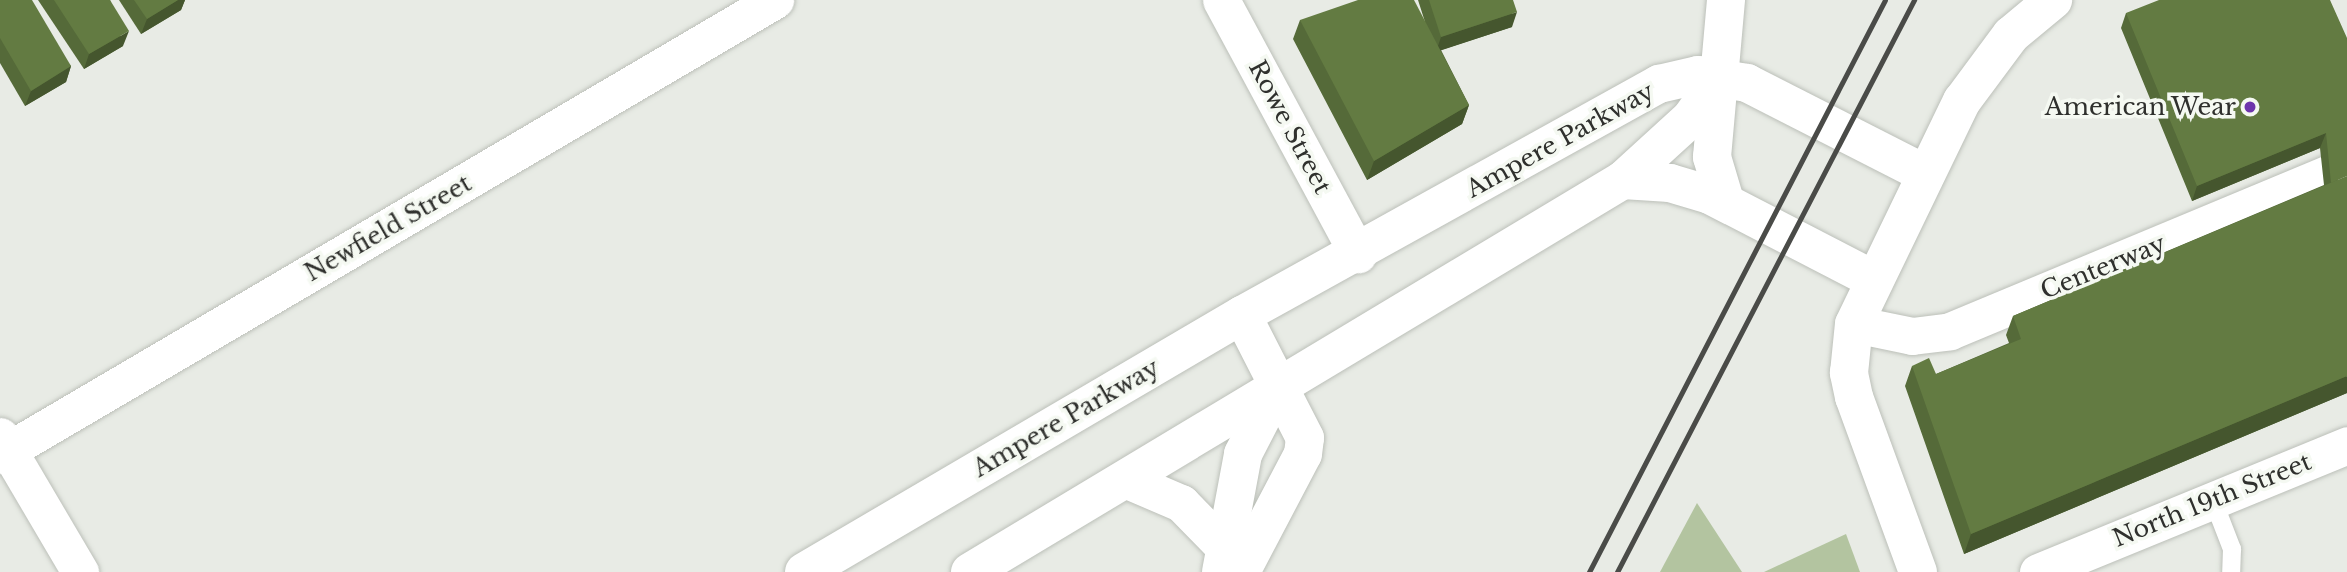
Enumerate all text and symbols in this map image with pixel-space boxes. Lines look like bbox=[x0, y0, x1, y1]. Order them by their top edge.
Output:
street label: Rowe Street bbox=[1243, 55, 1337, 199]
street label: Ampere Parkway bbox=[1461, 76, 1659, 204]
place label: American Wear bbox=[2044, 93, 2236, 121]
marker: American Wear bbox=[2242, 99, 2258, 115]
street label: Newfield Street bbox=[300, 169, 476, 287]
street label: Centerway bbox=[2036, 229, 2170, 305]
street label: Ampere Parkway bbox=[968, 353, 1164, 483]
street label: North 19th Street bbox=[2109, 447, 2315, 553]

